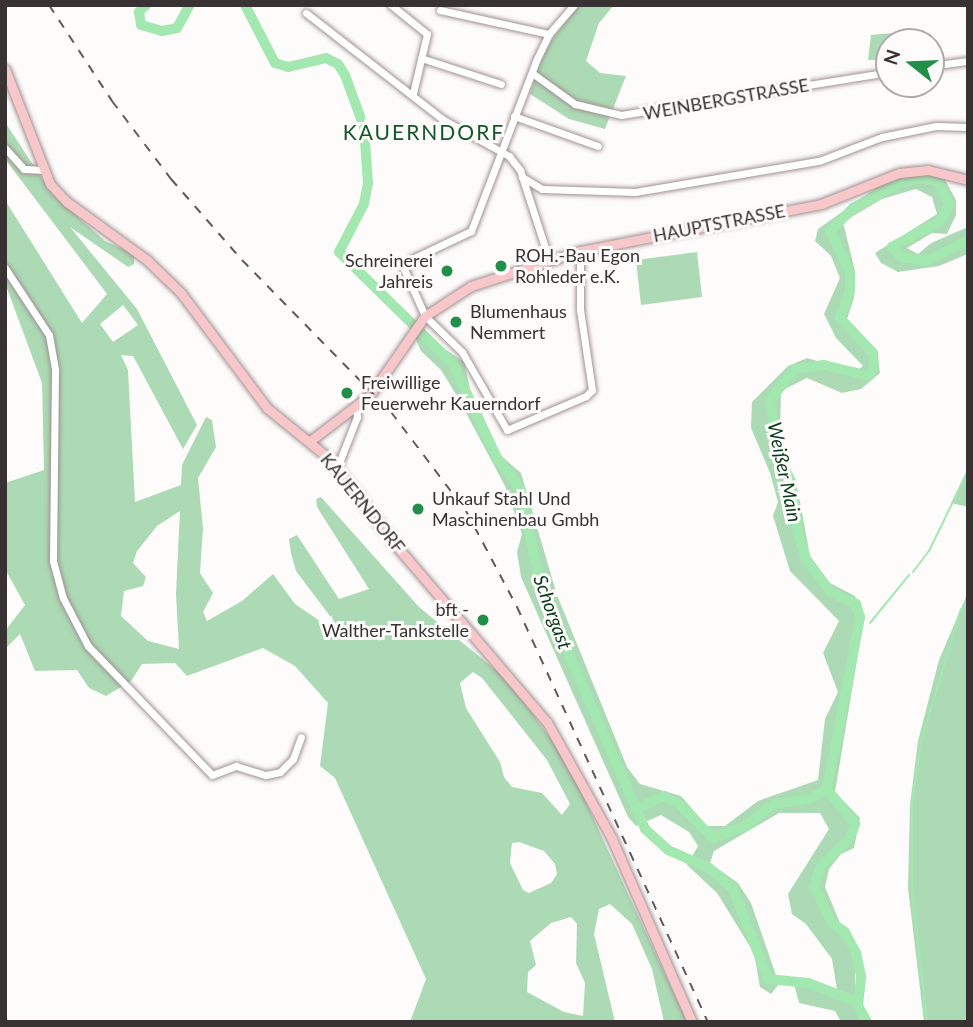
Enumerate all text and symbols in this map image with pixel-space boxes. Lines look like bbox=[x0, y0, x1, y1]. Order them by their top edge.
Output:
north arrow bbox=[875, 28, 945, 98]
text: N bbox=[878, 46, 905, 67]
street label: WEINBERGSTRASSE bbox=[641, 74, 811, 124]
district label: KAUERNDORF bbox=[344, 119, 504, 145]
street label: HAUPTSTRASSE bbox=[651, 200, 787, 246]
place label: ROH.-Bau Egon Rohleder e.K. bbox=[515, 245, 640, 288]
place label: Schreinerei Jahreis bbox=[345, 250, 433, 292]
marker: ROH.-Bau Egon Rohleder e.K. bbox=[493, 258, 509, 274]
marker: Schreinerei Jahreis bbox=[439, 263, 455, 279]
place label: Blumenhaus Nemmert bbox=[470, 301, 567, 344]
marker: Blumenhaus Nemmert bbox=[448, 314, 464, 330]
place label: Freiwillige Feuerwehr Kauerndorf bbox=[361, 372, 541, 414]
marker: Freiwillige Feuerwehr Kauerndorf bbox=[339, 385, 355, 401]
water label: Weißer Main bbox=[763, 420, 807, 524]
street label: KAUERNDORF bbox=[316, 449, 410, 557]
place label: Unkauf Stahl Und Maschinenbau Gmbh bbox=[432, 488, 599, 530]
marker: Unkauf Stahl Und Maschinenbau Gmbh bbox=[410, 501, 426, 517]
water label: Schorgast bbox=[529, 572, 577, 652]
place label: bft - Walther-Tankstelle bbox=[322, 599, 469, 642]
marker: bft - Walther-Tankstelle bbox=[475, 612, 491, 628]

